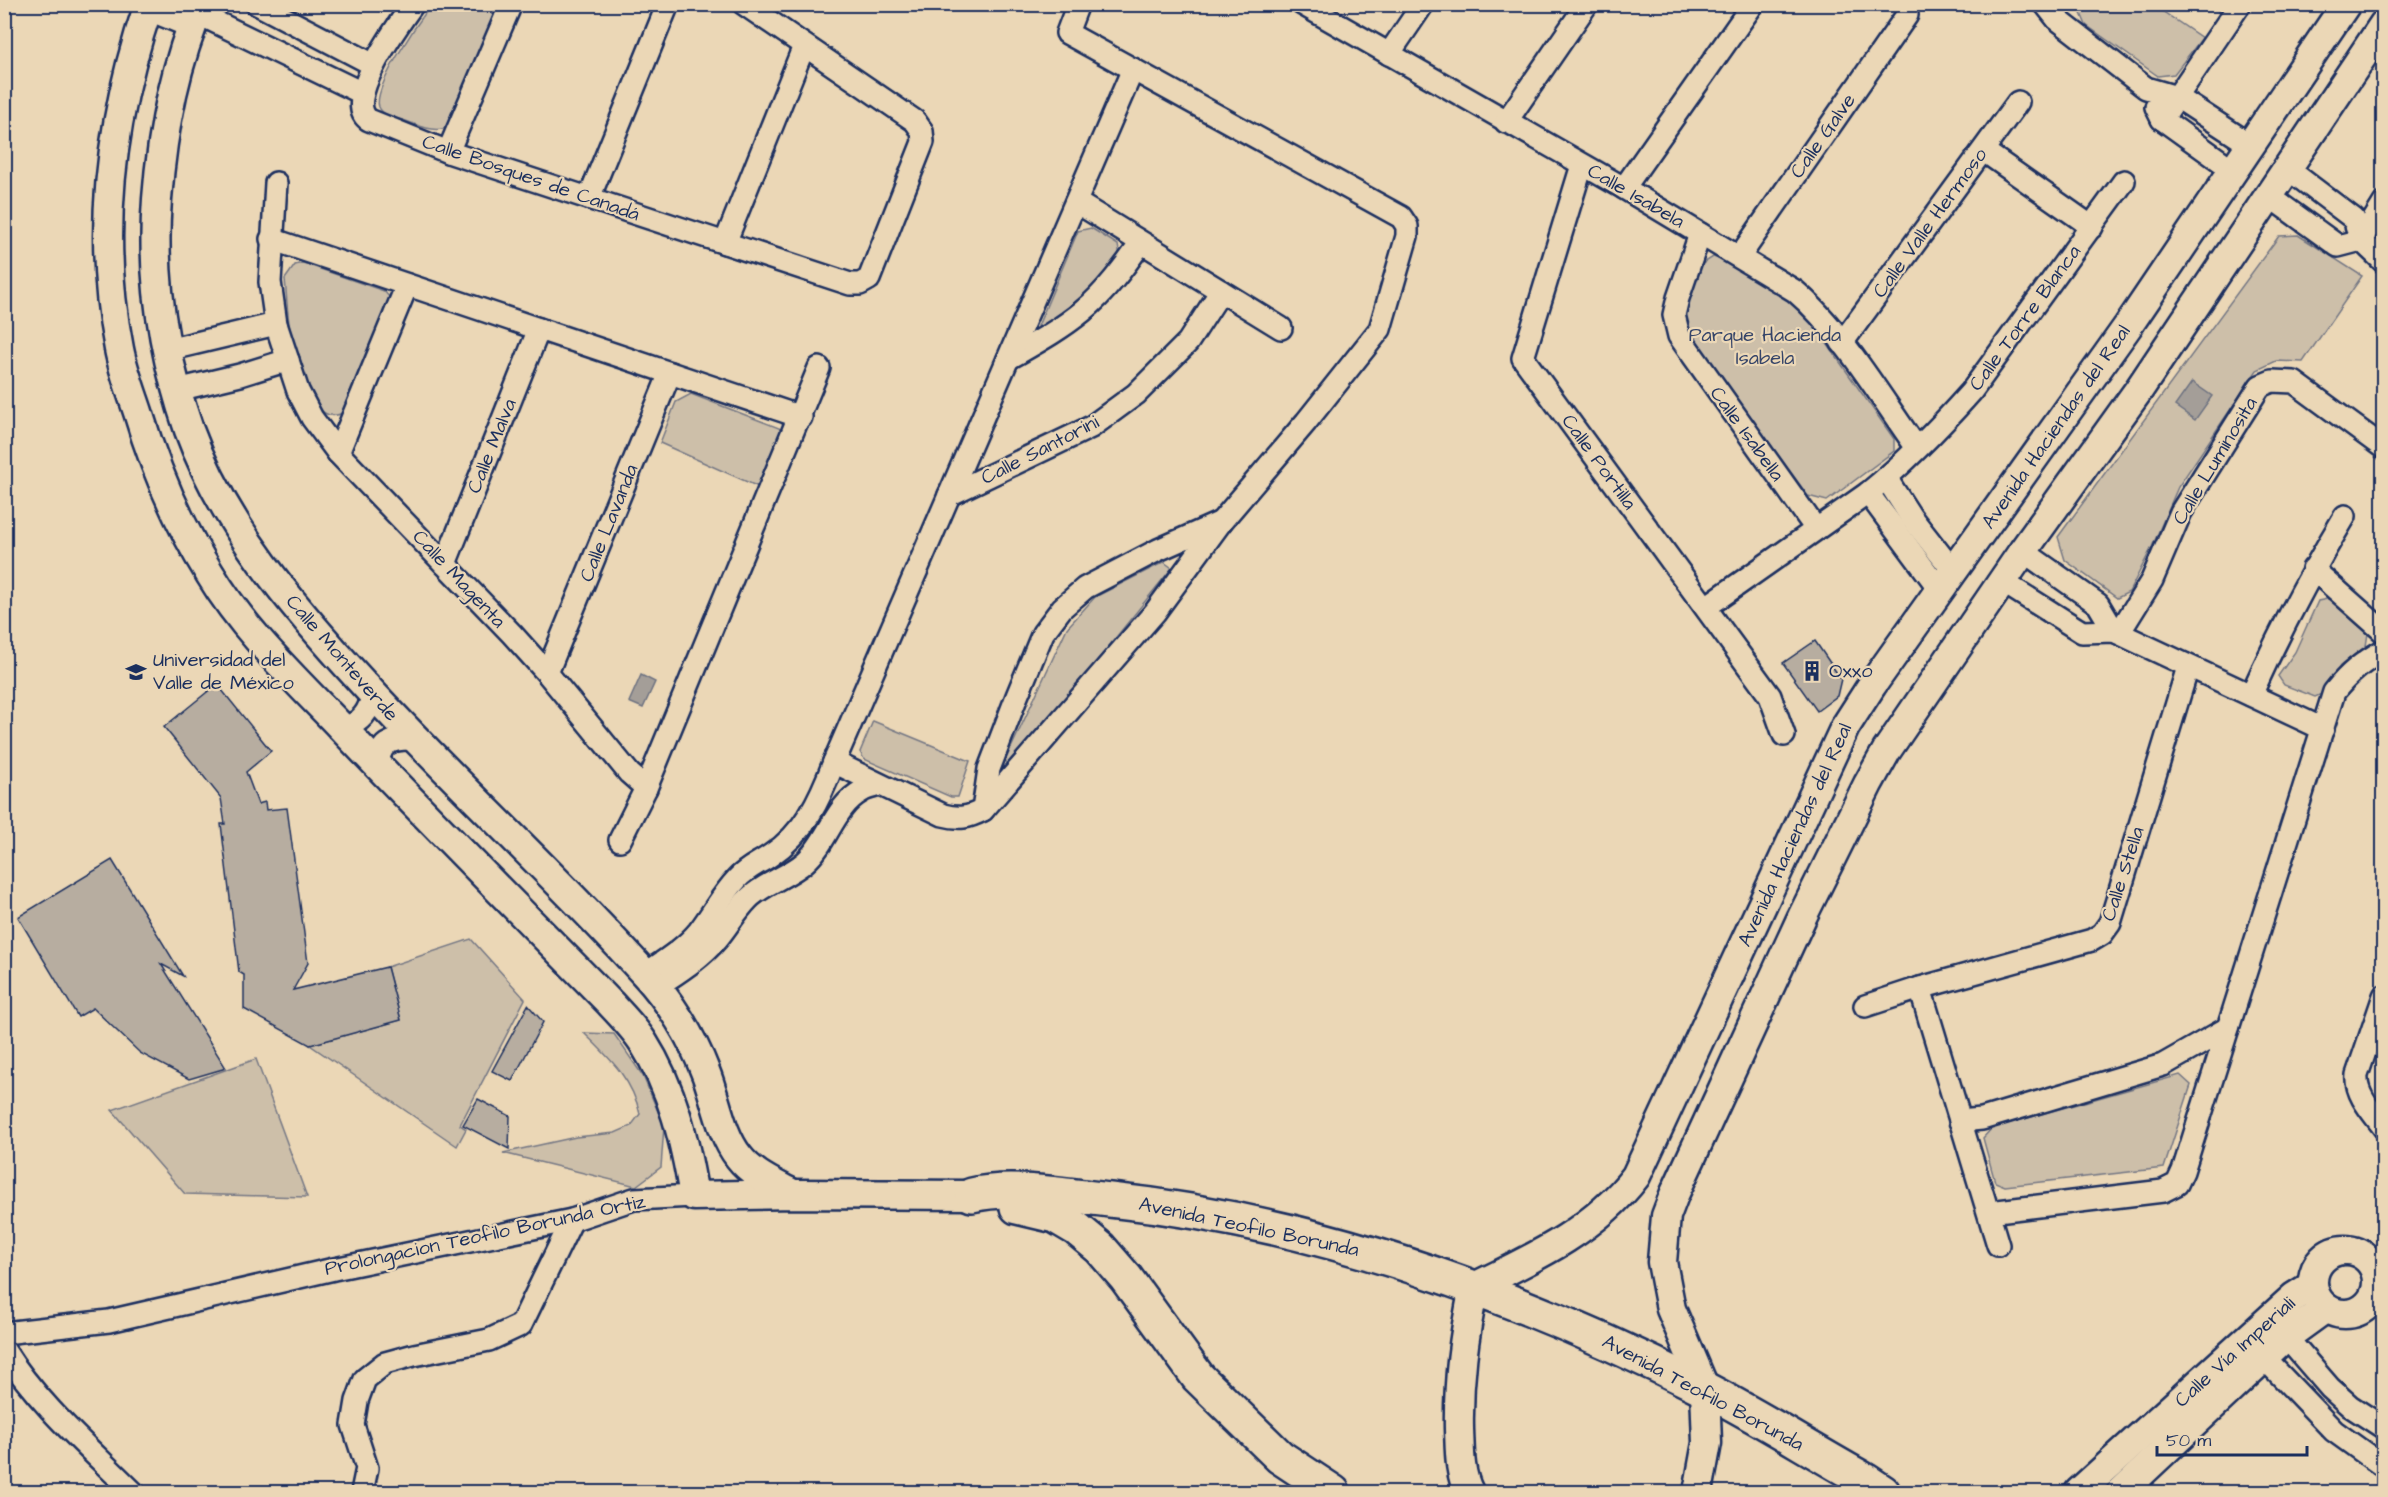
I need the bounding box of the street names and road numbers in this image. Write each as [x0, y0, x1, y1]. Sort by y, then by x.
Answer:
street label: Calle Galve [1783, 88, 1863, 184]
street label: Calle Bosques de Canadá [419, 128, 643, 228]
street label: Calle Valle Hermoso [1866, 142, 1994, 304]
street label: Calle Isabela [1582, 157, 1690, 235]
street label: Calle Torre Blanca [1962, 239, 2088, 397]
street label: Avenida Haciendas del Real [1975, 319, 2137, 535]
street label: Calle Isabella [1703, 381, 1791, 487]
street label: Calle Luminosita [2166, 392, 2264, 530]
street label: Calle Malva [460, 394, 524, 498]
street label: Calle Santorini [976, 408, 1104, 492]
street label: Calle Portilla [1555, 408, 1643, 516]
street label: Calle Lavanda [573, 460, 645, 586]
street label: Calle Magenta [405, 524, 512, 635]
street label: Calle Monteverde [279, 589, 405, 727]
street label: Avenida Haciendas del Real [1731, 719, 1859, 951]
street label: Calle Stella [2095, 823, 2151, 925]
street label: Prolongacion Teofilo Borunda Ortiz [322, 1187, 648, 1284]
street label: Avenida Teofilo Borunda [1136, 1190, 1362, 1264]
street label: Calle Vía Imperiali [2168, 1290, 2302, 1414]
street label: Avenida Teofilo Borunda [1597, 1328, 1809, 1458]

